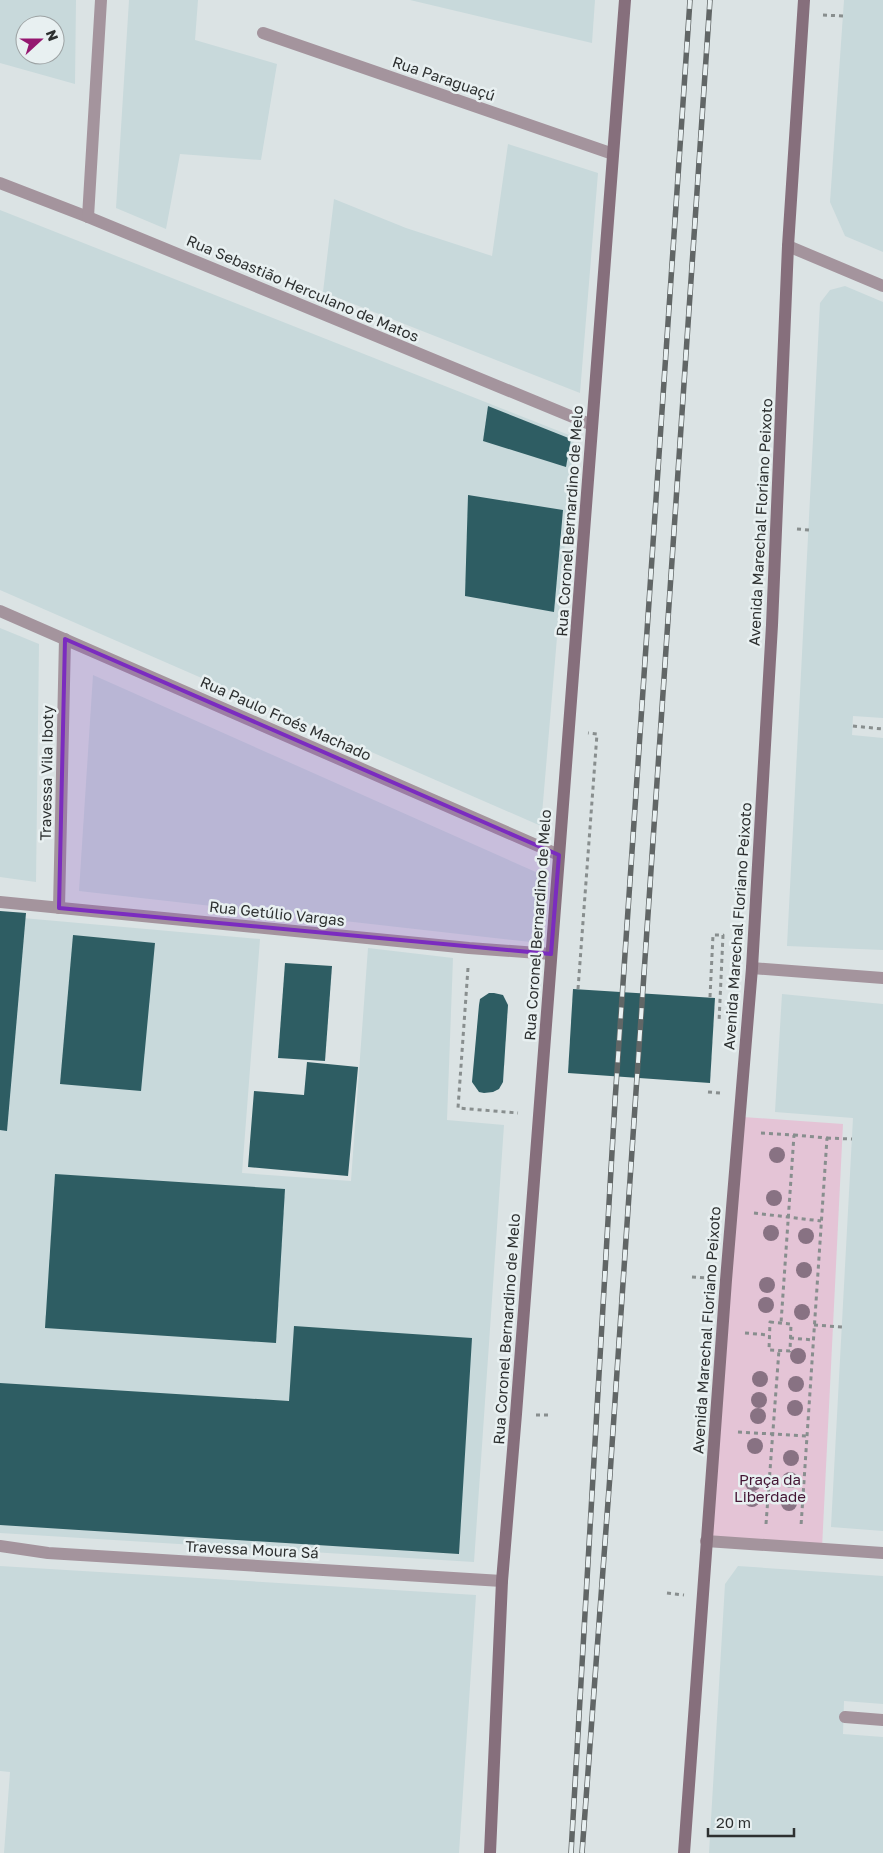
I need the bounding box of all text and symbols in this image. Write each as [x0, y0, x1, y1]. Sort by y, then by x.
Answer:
north arrow [15, 15, 65, 65]
text: N [43, 27, 62, 43]
street label: Rua Paraguaçú [390, 52, 498, 104]
street label: Rua Sebastião Herculano de Matos [184, 231, 422, 345]
street label: Avenida Marechal Floriano Peixoto [745, 398, 775, 646]
street label: Rua Coronel Bernardino de Melo [552, 405, 586, 637]
street label: Rua Paulo Froés Machado [198, 672, 374, 764]
street label: Travessa Vila Iboty [36, 705, 56, 841]
street label: Avenida Marechal Floriano Peixoto [719, 802, 755, 1050]
street label: Rua Coronel Bernardino de Melo [520, 809, 554, 1041]
street label: Rua Getúlio Vargas [208, 897, 346, 929]
street label: Avenida Marechal Floriano Peixoto [688, 1206, 724, 1454]
street label: Rua Coronel Bernardino de Melo [489, 1213, 523, 1445]
park label: Praça da Liberdade [734, 1470, 806, 1505]
street label: Travessa Moura Sá [185, 1537, 319, 1561]
scale bar [708, 1806, 794, 1838]
text: 20 m [716, 1813, 751, 1831]

